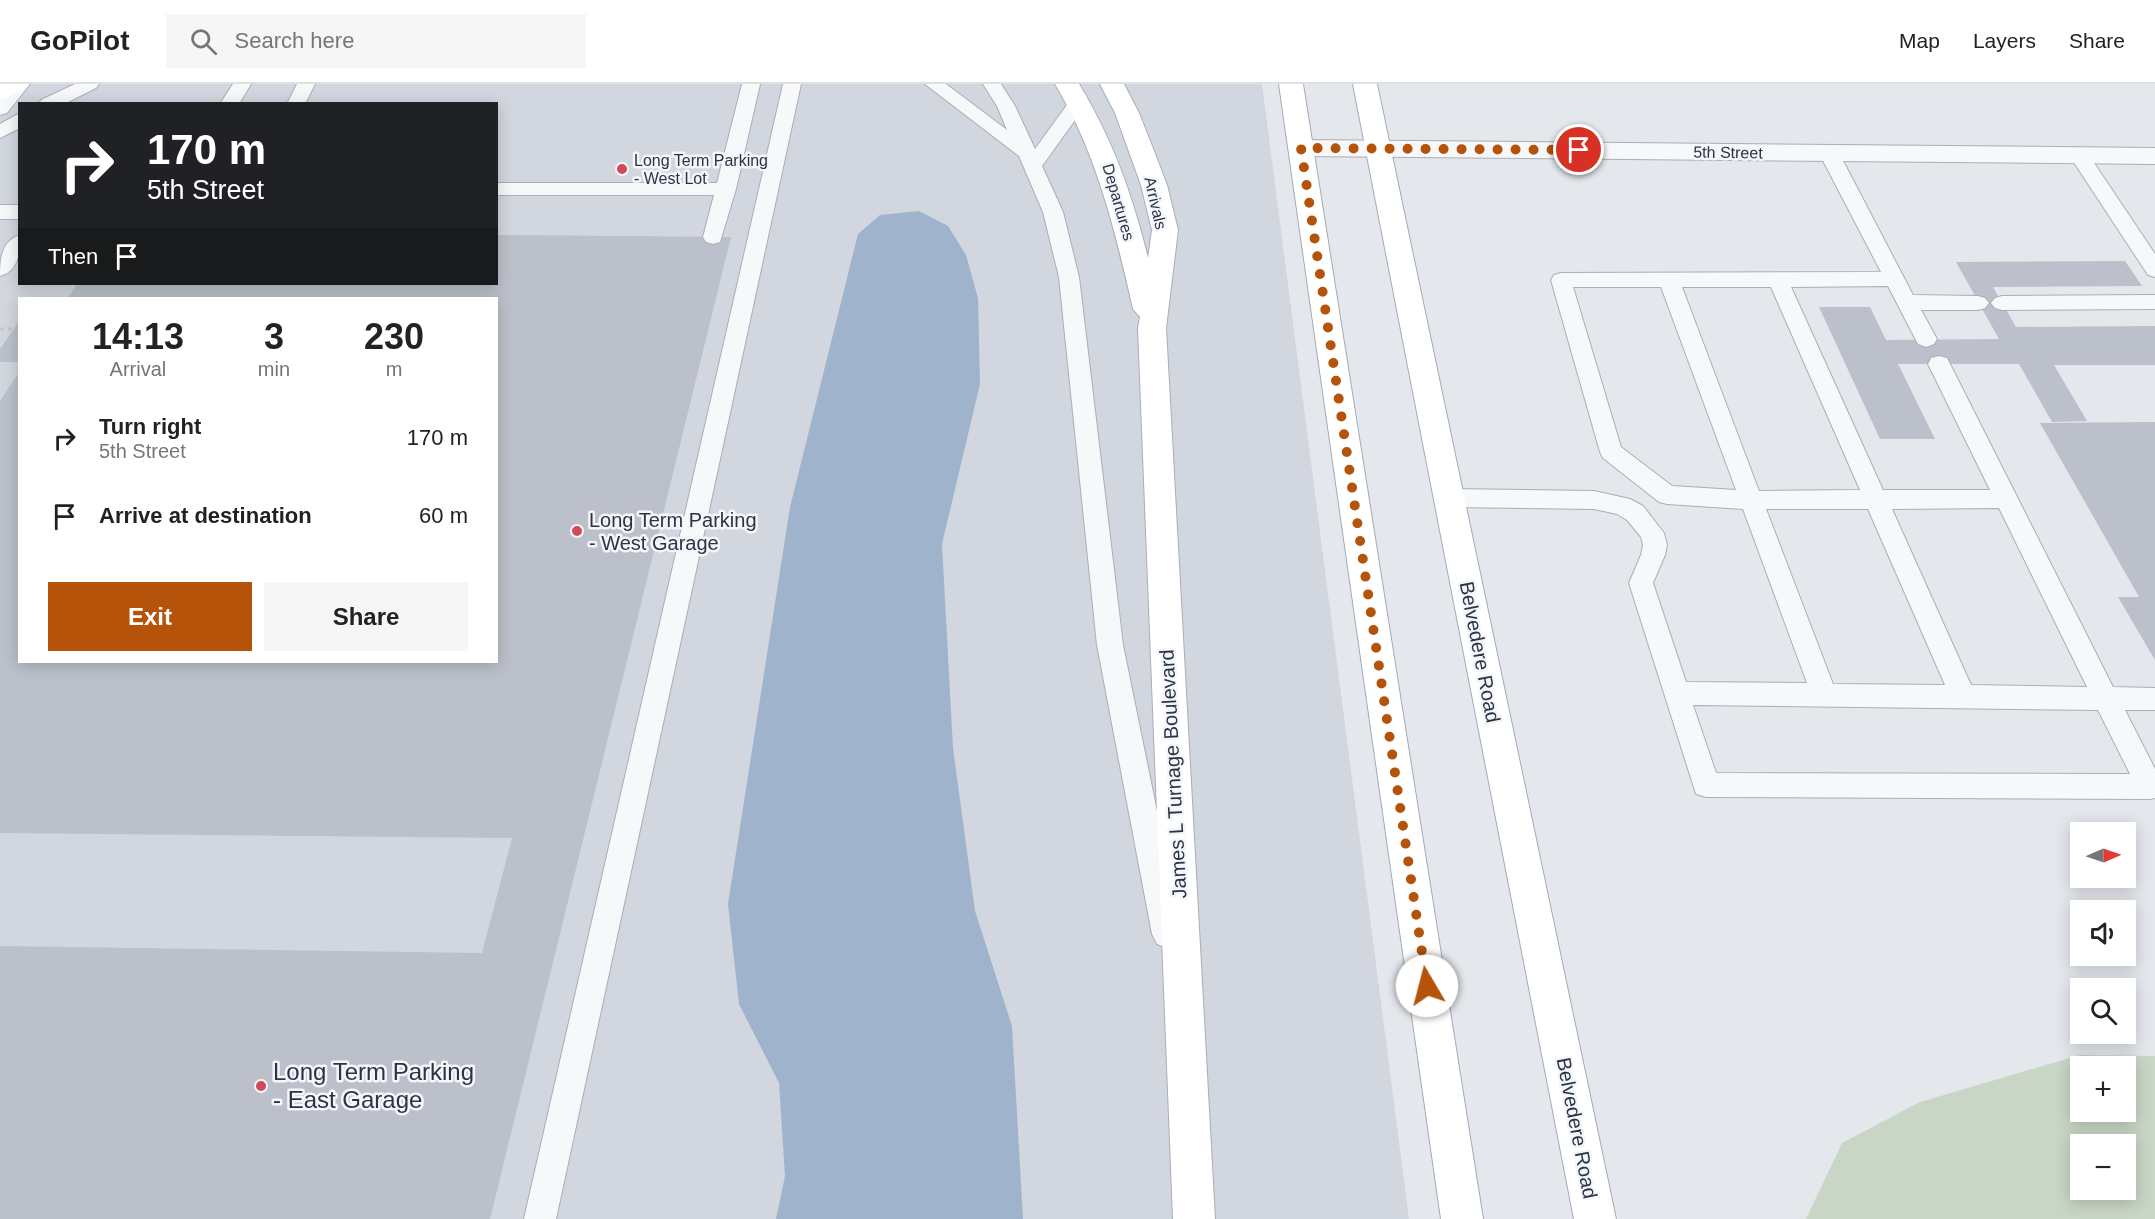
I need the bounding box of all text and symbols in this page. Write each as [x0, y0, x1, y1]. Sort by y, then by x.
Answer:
search box [166, 14, 586, 68]
text: GoPilot [30, 25, 130, 56]
icon: search [187, 25, 220, 58]
text: Search here [235, 28, 354, 53]
text: Map [1899, 29, 1940, 52]
text: Layers [1973, 29, 2036, 52]
text: Share [2069, 29, 2125, 52]
pin [1553, 124, 1604, 175]
icon: right [48, 126, 126, 204]
text: 170 m [147, 126, 266, 173]
icon: arrive [1562, 133, 1595, 166]
street label: 5th Street [1693, 143, 1763, 162]
place label: Long Term Parking - West Lot [634, 152, 768, 187]
marker: Long Term Parking - West Lot [615, 162, 629, 176]
street label: Departures [1099, 162, 1138, 243]
text: 5th Street [147, 175, 264, 205]
street label: Arrivals [1141, 175, 1170, 231]
icon: arrive [110, 240, 143, 273]
text: Then [48, 244, 98, 269]
text: 14:13 [92, 316, 184, 357]
text: 3 [264, 316, 284, 357]
text: 230 [364, 316, 424, 357]
text: Arrival [110, 358, 166, 380]
text: min [258, 358, 290, 380]
text: m [386, 358, 402, 380]
text: Turn right [99, 414, 201, 439]
icon: right [48, 422, 81, 455]
text: 170 m [407, 425, 468, 450]
text: 5th Street [99, 440, 186, 462]
icon: arrive [48, 500, 81, 533]
text: Arrive at destination [99, 503, 312, 528]
text: 60 m [419, 503, 468, 528]
place label: Long Term Parking - West Garage [589, 509, 757, 554]
marker: Long Term Parking - West Garage [570, 524, 584, 538]
street label: Belvedere Road [1456, 580, 1504, 724]
button: Exit [48, 582, 252, 651]
button: Share [264, 582, 468, 651]
street label: James L Turnage Boulevard [1155, 649, 1191, 899]
north arrow [2070, 822, 2136, 888]
map controls [2070, 822, 2136, 1200]
button: sound [2070, 900, 2136, 966]
position arrow [1395, 954, 1459, 1018]
button: search [2070, 978, 2136, 1044]
street label: Belvedere Road [1553, 1056, 1601, 1200]
button: + [2070, 1056, 2136, 1122]
place label: Long Term Parking - East Garage [273, 1058, 474, 1113]
marker: Long Term Parking - East Garage [254, 1079, 268, 1093]
button: − [2070, 1134, 2136, 1200]

